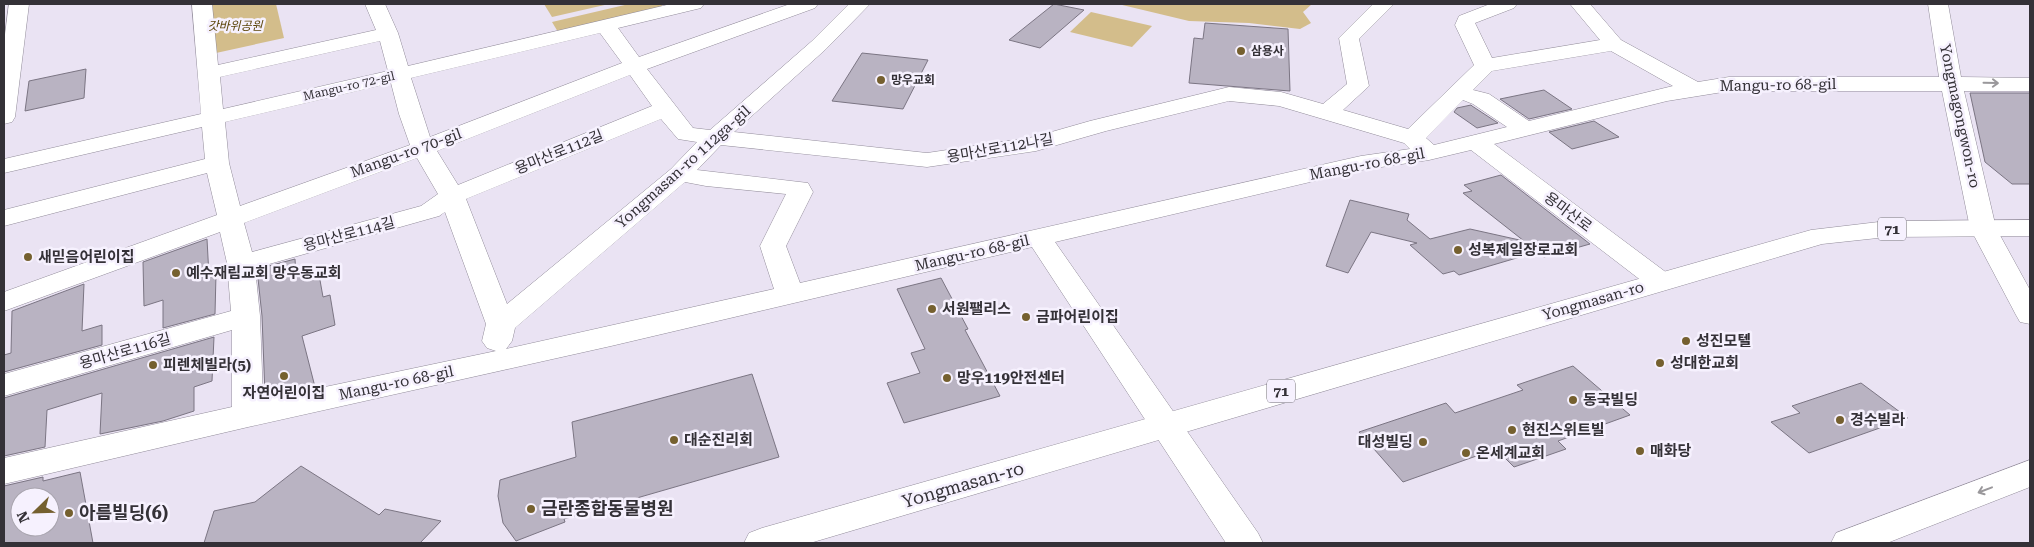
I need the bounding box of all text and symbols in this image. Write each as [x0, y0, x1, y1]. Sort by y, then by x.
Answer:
park label: 갓바위공원 [207, 19, 264, 33]
street label: Yongmagongwon-ro [1936, 42, 1984, 190]
place label: 삼용사 [1251, 44, 1284, 58]
marker: 삼용사 [1235, 45, 1247, 57]
street label: Mangu-ro 72-gil [302, 69, 396, 103]
place label: 망우교회 [891, 73, 935, 87]
marker: 망우교회 [875, 74, 887, 86]
street label: Mangu-ro 68-gil [1719, 75, 1837, 95]
one-way arrow [1982, 78, 1999, 88]
street label: Yongmasan-ro 112ga-gil [612, 102, 754, 232]
street label: Mangu-ro 70-gil [348, 124, 464, 181]
street label: 용마산로112길 [512, 126, 606, 178]
street label: 용마산로112나길 [945, 130, 1055, 166]
street label: Mangu-ro 68-gil [1308, 144, 1426, 184]
street label: 용마산로 [1541, 188, 1595, 236]
street label: 용마산로114길 [301, 213, 397, 255]
road number: 71 [1878, 218, 1906, 240]
street label: Mangu-ro 68-gil [913, 231, 1031, 275]
place label: 성복제일장로교회 [1468, 241, 1578, 259]
marker: 성복제일장로교회 [1452, 244, 1464, 256]
place label: 새믿음어린이집 [38, 248, 135, 266]
marker: 새믿음어린이집 [22, 251, 34, 263]
place label: 예수재림교회 망우동교회 [186, 264, 342, 282]
marker: 예수재림교회 망우동교회 [170, 267, 182, 279]
street label: Yongmasan-ro [1540, 278, 1646, 324]
place label: 서원팰리스 [942, 300, 1011, 318]
marker: 서원팰리스 [926, 303, 938, 315]
place label: 금파어린이집 [1036, 308, 1119, 326]
marker: 금파어린이집 [1020, 311, 1032, 323]
street label: 용마산로116길 [77, 329, 173, 373]
place label: 성진모텔 [1696, 332, 1751, 350]
marker: 성진모텔 [1680, 335, 1692, 347]
place label: 성대한교회 [1670, 354, 1739, 372]
place label: 피렌체빌라(5) [163, 356, 251, 374]
marker: 성대한교회 [1654, 357, 1666, 369]
marker: 피렌체빌라(5) [147, 359, 159, 371]
street label: Mangu-ro 68-gil [337, 362, 455, 404]
place label: 망우119안전센터 [957, 369, 1065, 387]
marker: 자연어린이집 [278, 370, 290, 382]
marker: 망우119안전센터 [941, 372, 953, 384]
road number: 71 [1267, 380, 1295, 402]
place label: 자연어린이집 [243, 384, 325, 402]
place label: 동국빌딩 [1583, 391, 1638, 409]
marker: 동국빌딩 [1567, 394, 1579, 406]
place label: 경수빌라 [1850, 411, 1905, 429]
marker: 경수빌라 [1834, 414, 1846, 426]
place label: 현진스위트빌 [1522, 421, 1605, 439]
marker: 현진스위트빌 [1506, 424, 1518, 436]
place label: 대순진리회 [684, 431, 753, 449]
place label: 대성빌딩 [1358, 433, 1413, 451]
marker: 대순진리회 [668, 434, 680, 446]
marker: 대성빌딩 [1417, 436, 1429, 448]
place label: 매화당 [1650, 442, 1692, 460]
place label: 온세계교회 [1476, 444, 1545, 462]
marker: 매화당 [1634, 445, 1646, 457]
marker: 온세계교회 [1460, 447, 1472, 459]
street label: Yongmasan-ro [899, 457, 1026, 512]
one-way arrow [1978, 486, 1993, 496]
north arrow [10, 487, 60, 537]
place label: 금란종합동물병원 [541, 498, 673, 519]
place label: 아름빌딩(6) [79, 502, 168, 523]
marker: 금란종합동물병원 [525, 503, 537, 515]
marker: 아름빌딩(6) [63, 507, 75, 519]
text: N [13, 509, 33, 525]

